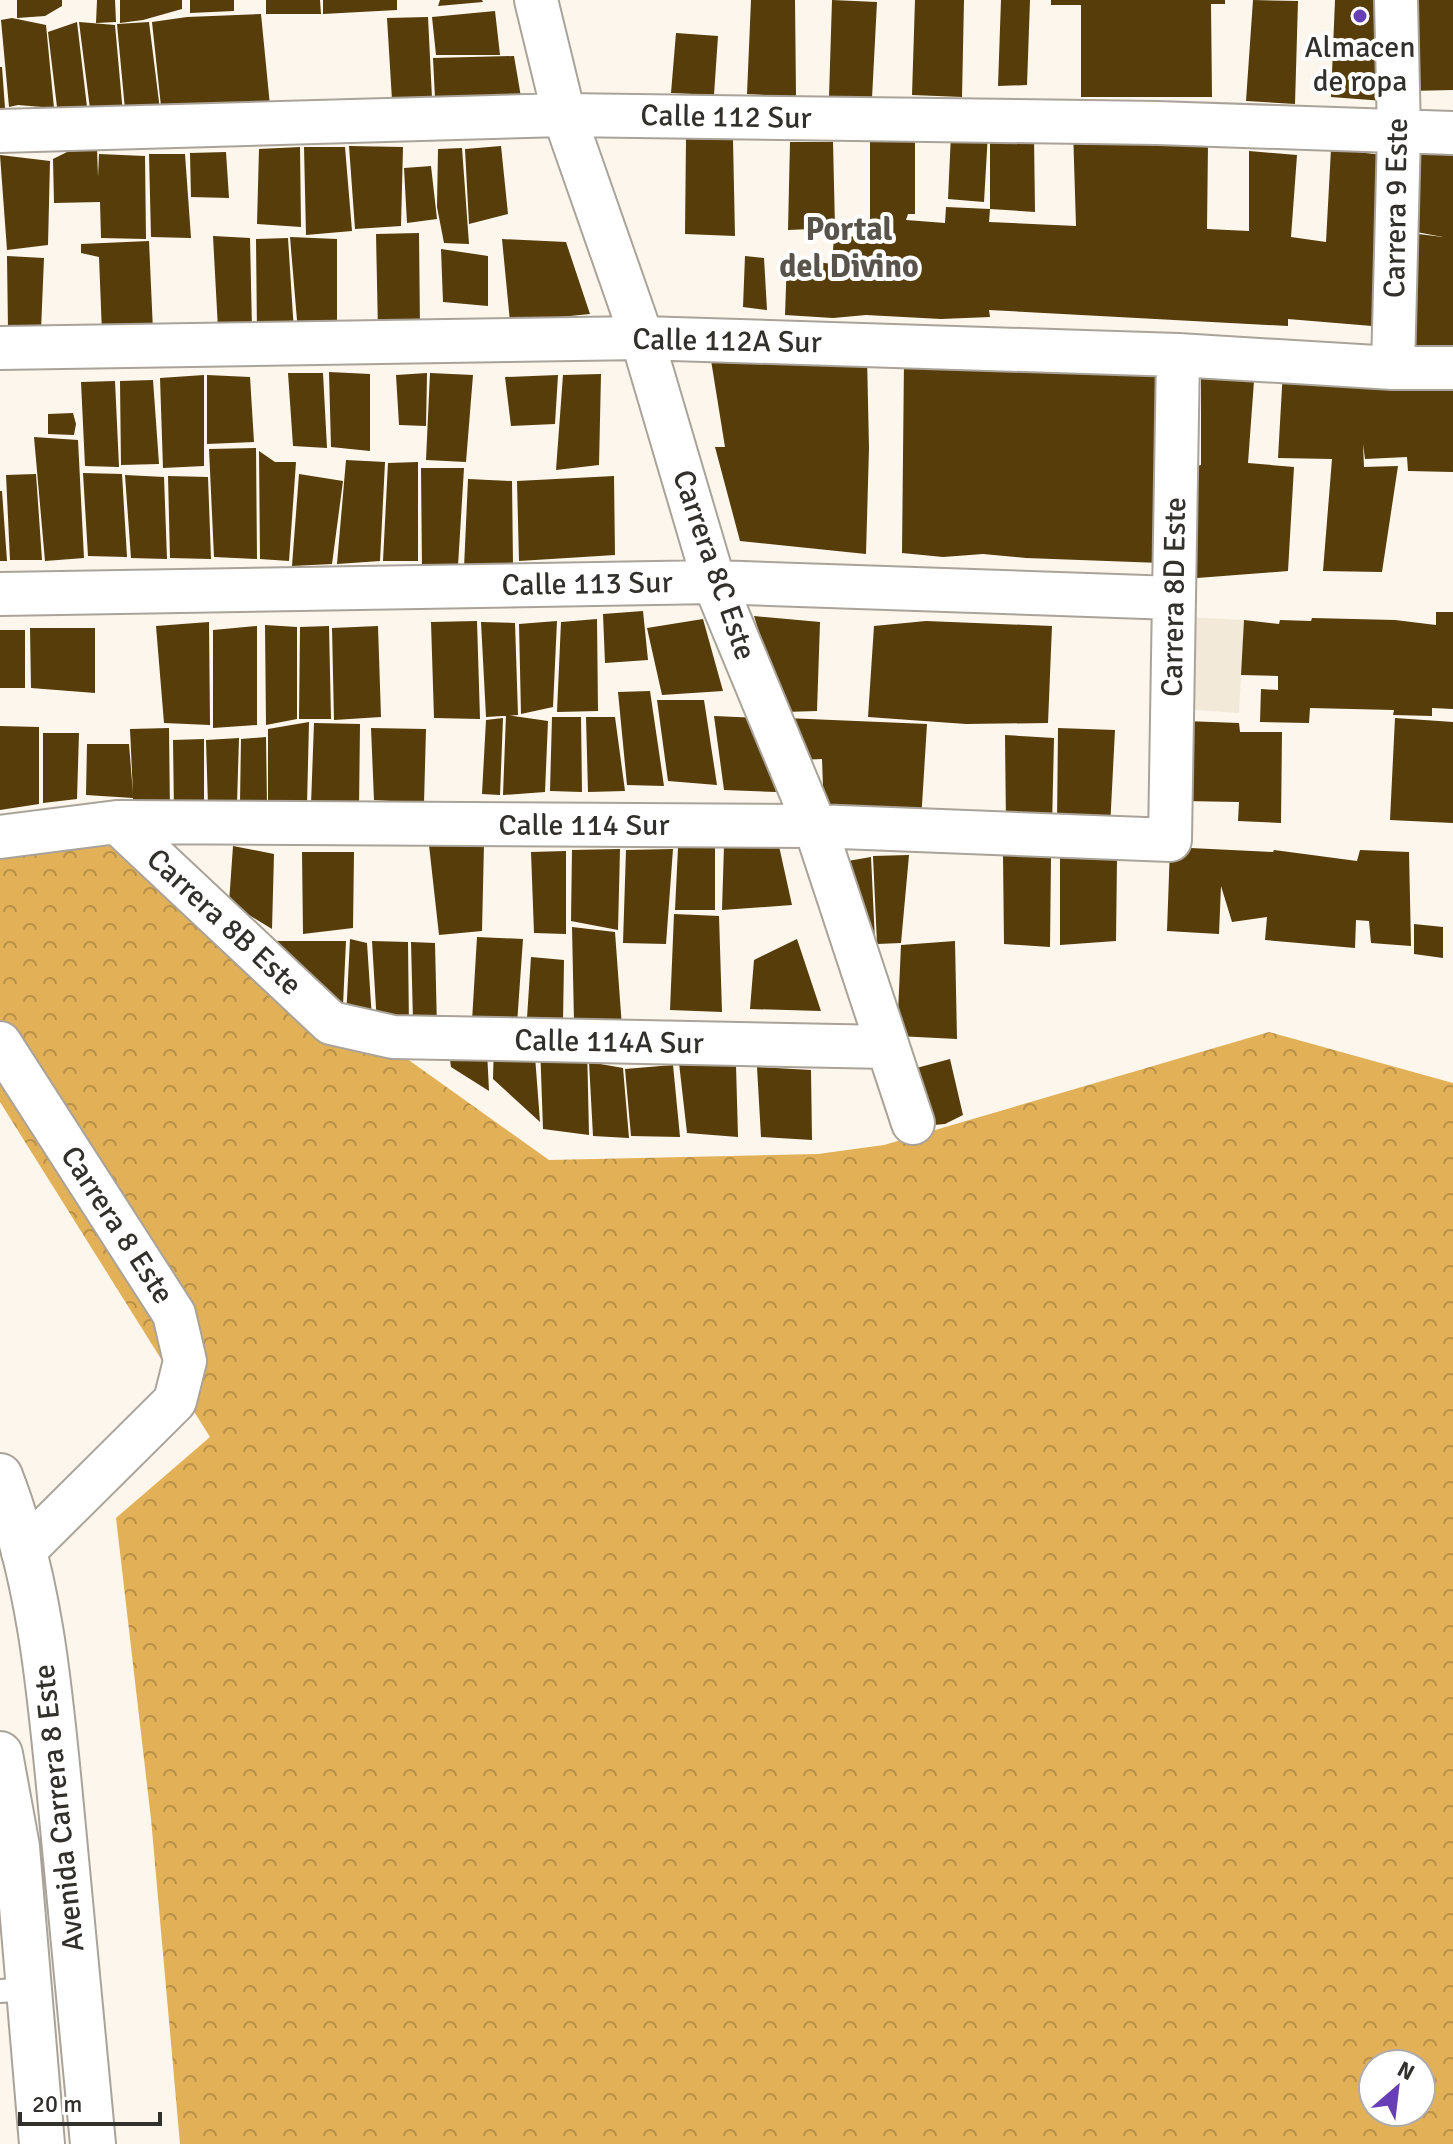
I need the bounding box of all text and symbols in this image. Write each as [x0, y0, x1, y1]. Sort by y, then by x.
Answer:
marker: Almacen de ropa [1351, 7, 1369, 25]
place label: Almacen de ropa [1304, 29, 1416, 100]
street label: Calle 112 Sur [640, 97, 812, 137]
street label: Carrera 9 Este [1376, 117, 1416, 299]
district label: Portal del Divino [779, 210, 919, 286]
street label: Calle 112A Sur [632, 321, 822, 361]
street label: Carrera 8C Este [664, 465, 764, 665]
street label: Carrera 8D Este [1154, 497, 1194, 697]
street label: Calle 113 Sur [501, 564, 673, 604]
street label: Calle 114 Sur [498, 807, 670, 844]
street label: Carrera 8B Este [139, 841, 309, 1003]
street label: Calle 114A Sur [514, 1022, 704, 1062]
street label: Carrera 8 Este [52, 1139, 182, 1311]
street label: Avenida Carrera 8 Este [26, 1662, 92, 1954]
north arrow [1357, 2048, 1437, 2128]
text: N [1393, 2055, 1419, 2086]
scale bar [20, 2076, 160, 2126]
text: 20 m [32, 2089, 82, 2119]

